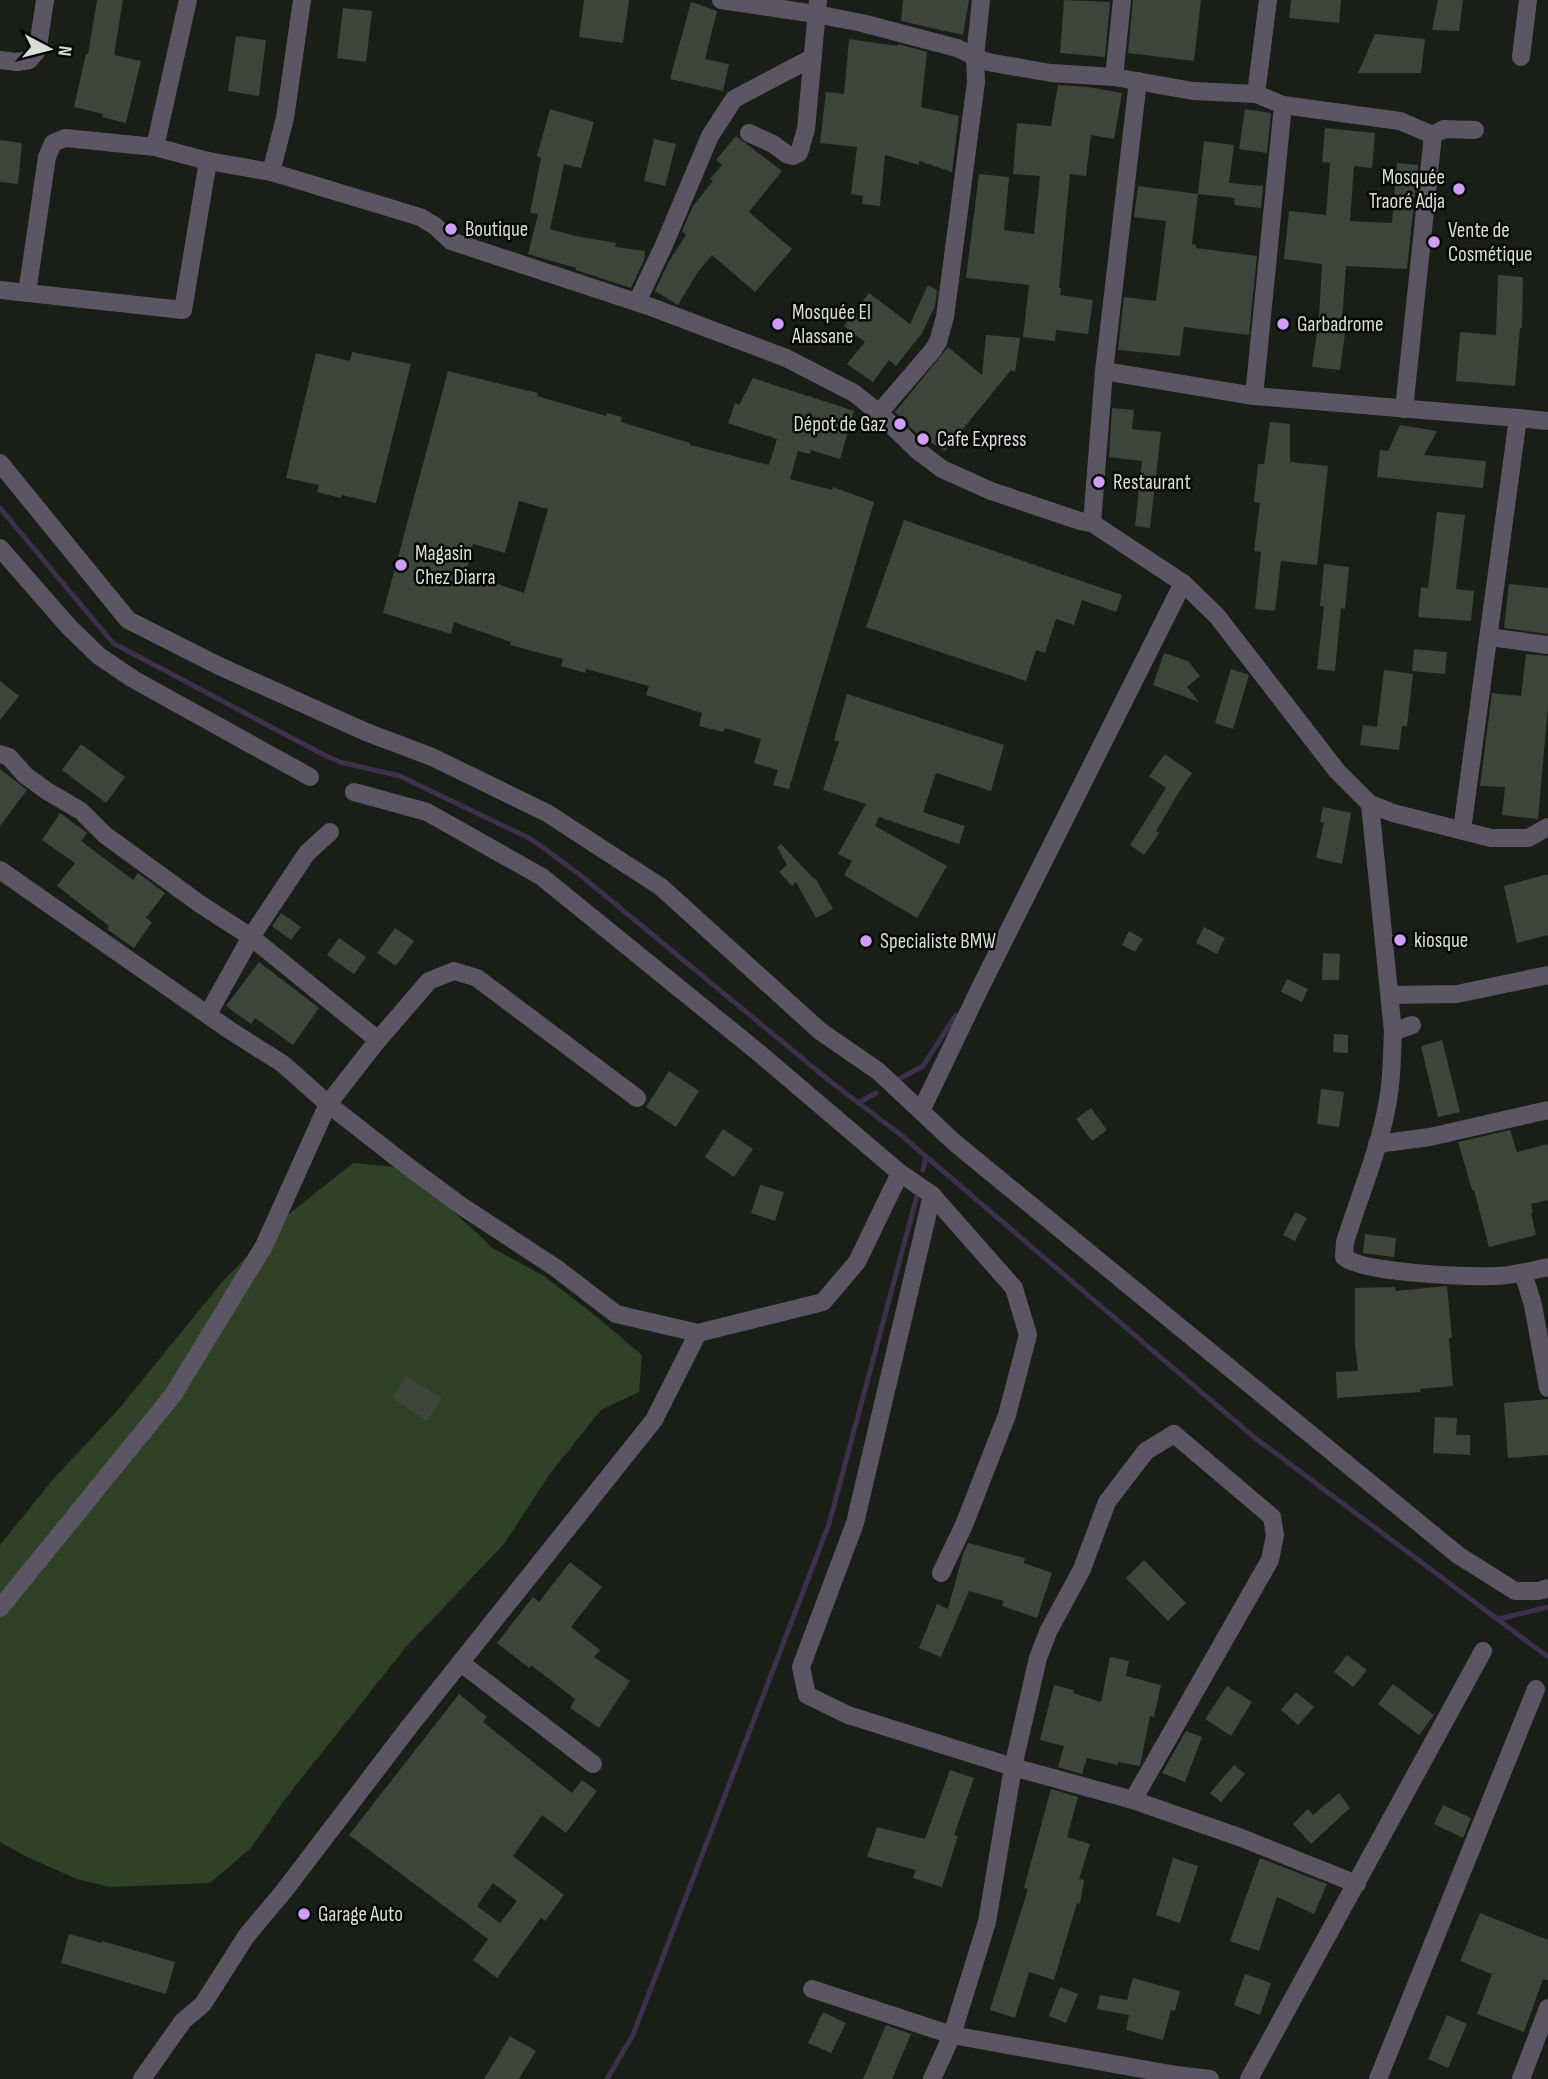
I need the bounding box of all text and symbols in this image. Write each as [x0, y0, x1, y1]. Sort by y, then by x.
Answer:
north arrow [14, 14, 84, 84]
text: N [52, 44, 76, 57]
place label: Mosquée Traoré Adja [1369, 165, 1445, 214]
marker: Mosquée Traoré Adja [1451, 181, 1467, 197]
place label: Boutique [465, 217, 528, 242]
place label: Vente de Cosmétique [1448, 218, 1532, 267]
marker: Boutique [443, 221, 459, 237]
marker: Vente de Cosmétique [1426, 234, 1442, 250]
place label: Mosquée El Alassane [791, 300, 871, 349]
place label: Garbadrome [1297, 312, 1383, 337]
marker: Mosquée El Alassane [770, 316, 786, 332]
marker: Garbadrome [1275, 316, 1291, 332]
place label: Dépot de Gaz [794, 412, 886, 437]
marker: Dépot de Gaz [892, 416, 908, 432]
place label: Cafe Express [937, 427, 1027, 452]
marker: Cafe Express [915, 431, 931, 447]
place label: Restaurant [1113, 470, 1191, 495]
marker: Restaurant [1091, 474, 1107, 490]
place label: Magasin Chez Diarra [415, 541, 496, 590]
marker: Magasin Chez Diarra [393, 557, 409, 573]
place label: kiosque [1414, 928, 1468, 953]
place label: Specialiste BMW [880, 929, 996, 954]
marker: kiosque [1392, 932, 1408, 948]
marker: Specialiste BMW [858, 933, 874, 949]
place label: Garage Auto [318, 1902, 403, 1927]
marker: Garage Auto [296, 1906, 312, 1922]

